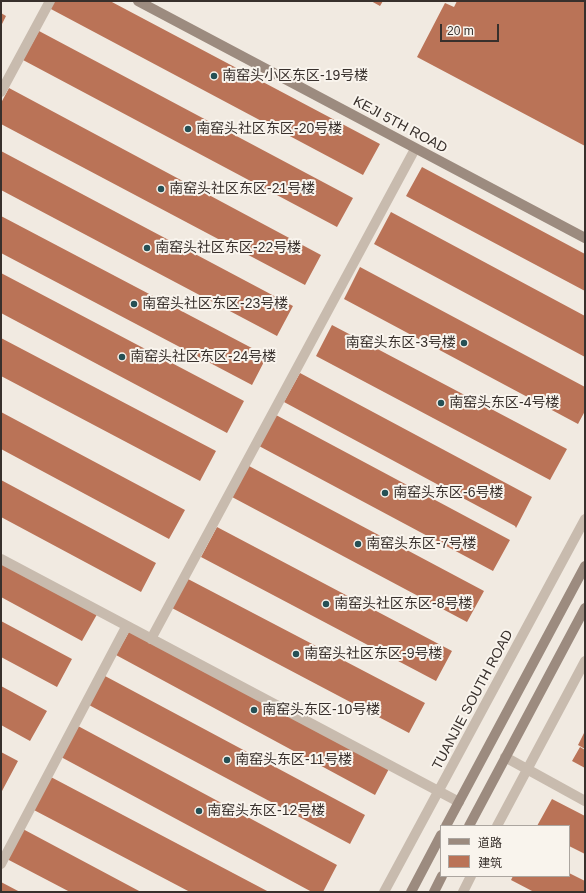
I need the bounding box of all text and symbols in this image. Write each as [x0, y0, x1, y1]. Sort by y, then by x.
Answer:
scale bar [442, 16, 501, 42]
text: 20 m [447, 24, 474, 38]
place label: 南窑头小区东区-19号楼 [222, 68, 368, 84]
marker: 南窑头小区东区-19号楼 [209, 71, 219, 81]
street label: KEJI 5TH ROAD [350, 93, 450, 157]
place label: 南窑头社区东区-20号楼 [196, 121, 342, 137]
marker: 南窑头社区东区-20号楼 [183, 124, 193, 134]
place label: 南窑头社区东区-21号楼 [169, 181, 315, 197]
marker: 南窑头社区东区-21号楼 [156, 184, 166, 194]
place label: 南窑头社区东区-22号楼 [155, 240, 301, 256]
marker: 南窑头社区东区-22号楼 [142, 243, 152, 253]
place label: 南窑头社区东区-23号楼 [142, 296, 288, 312]
marker: 南窑头社区东区-23号楼 [129, 299, 139, 309]
place label: 南窑头东区-3号楼 [346, 335, 456, 351]
marker: 南窑头东区-3号楼 [459, 338, 469, 348]
place label: 南窑头社区东区-24号楼 [130, 349, 276, 365]
marker: 南窑头社区东区-24号楼 [117, 352, 127, 362]
place label: 南窑头东区-4号楼 [449, 395, 559, 411]
marker: 南窑头东区-4号楼 [436, 398, 446, 408]
place label: 南窑头东区-6号楼 [393, 485, 503, 501]
marker: 南窑头东区-6号楼 [380, 488, 390, 498]
place label: 南窑头东区-7号楼 [366, 536, 476, 552]
marker: 南窑头东区-7号楼 [353, 539, 363, 549]
place label: 南窑头社区东区-8号楼 [334, 596, 472, 612]
marker: 南窑头社区东区-8号楼 [321, 599, 331, 609]
street label: TUANJIE SOUTH ROAD [429, 627, 517, 773]
place label: 南窑头社区东区-9号楼 [304, 646, 442, 662]
marker: 南窑头社区东区-9号楼 [291, 649, 301, 659]
place label: 南窑头东区-10号楼 [262, 702, 380, 718]
marker: 南窑头东区-10号楼 [249, 705, 259, 715]
place label: 南窑头东区-11号楼 [235, 752, 352, 768]
marker: 南窑头东区-11号楼 [222, 755, 232, 765]
place label: 南窑头东区-12号楼 [207, 803, 325, 819]
marker: 南窑头东区-12号楼 [194, 806, 204, 816]
legend [440, 825, 570, 877]
text: 道路 [478, 836, 502, 850]
text: 建筑 [478, 856, 502, 870]

